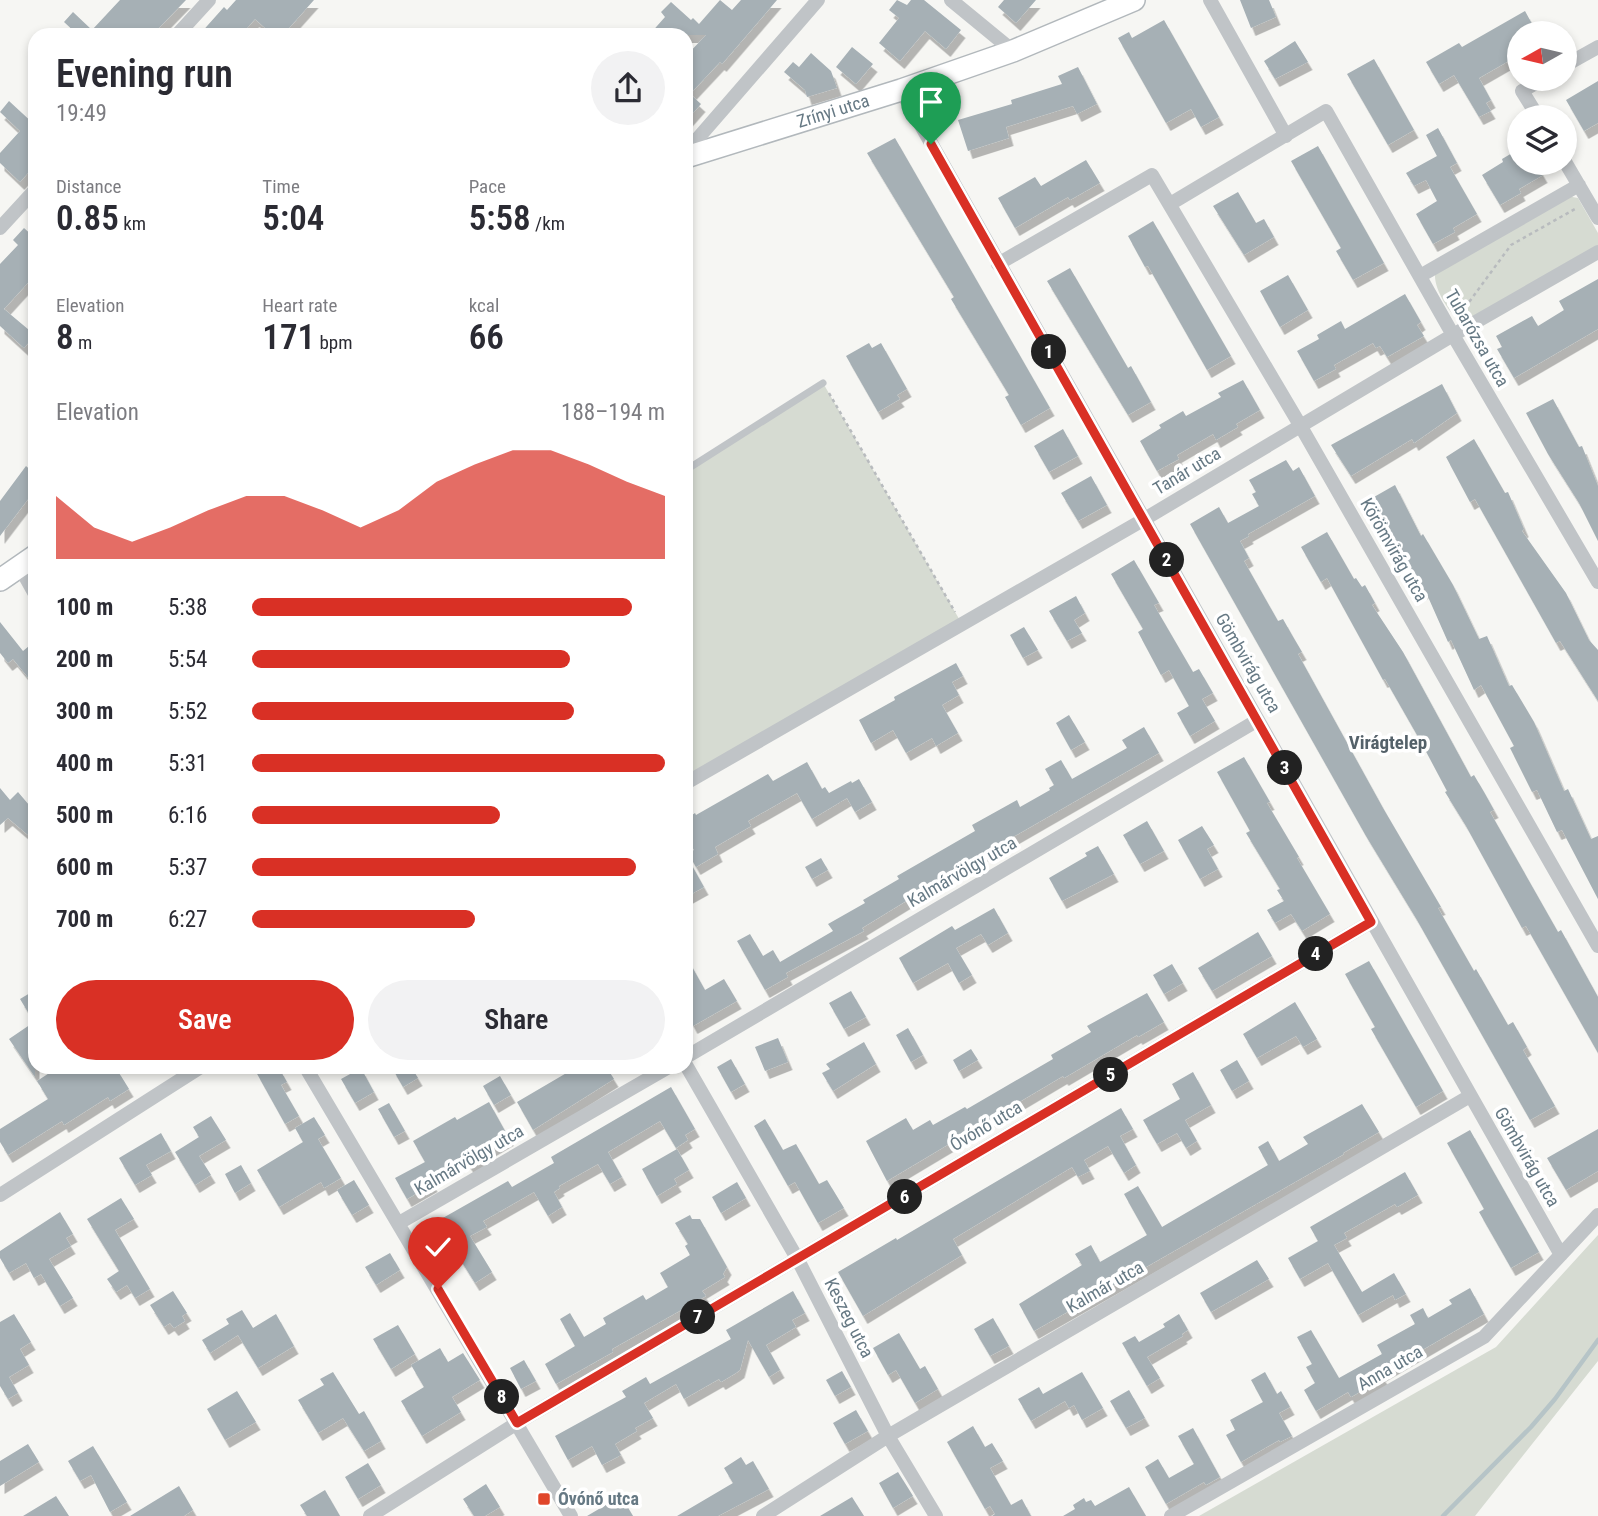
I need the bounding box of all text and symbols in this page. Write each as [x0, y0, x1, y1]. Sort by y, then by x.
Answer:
north arrow [1507, 21, 1577, 91]
map controls [1507, 21, 1577, 175]
button: share [591, 51, 665, 125]
text: Evening run [56, 52, 233, 96]
pin [901, 72, 961, 144]
icon: arrive [912, 83, 950, 121]
street label: Zrínyi utca [794, 90, 872, 132]
text: 19:49 [56, 100, 107, 127]
button: layers [1507, 105, 1577, 175]
text: Distance [56, 175, 121, 198]
text: Time [262, 175, 300, 198]
text: Pace [469, 175, 506, 198]
text: 0.85 [56, 198, 119, 239]
text: 5:04 [262, 198, 324, 239]
text: 5:58 [469, 198, 531, 239]
text: km [119, 212, 146, 235]
text: /km [531, 212, 565, 235]
street label: Tubarózsa utca [1441, 285, 1514, 390]
text: Elevation [56, 294, 124, 317]
text: Heart rate [262, 294, 337, 317]
text: kcal [469, 294, 499, 317]
text: 8 [56, 317, 74, 358]
text: 171 [262, 317, 315, 358]
text: 66 [469, 317, 504, 358]
text: m [74, 331, 92, 354]
text: bpm [315, 331, 353, 354]
pin: 1 [1032, 334, 1066, 370]
text: 1 [1044, 340, 1053, 363]
text: Elevation [56, 399, 139, 426]
text: 188–194 m [561, 399, 665, 426]
street label: Tanár utca [1149, 442, 1224, 499]
street label: Körömvirág utca [1356, 494, 1433, 605]
pin: 2 [1150, 542, 1184, 578]
text: 2 [1162, 548, 1171, 571]
text: 100 m [56, 594, 113, 621]
text: 5:38 [168, 594, 207, 621]
street label: Gömbvirág utca [1211, 609, 1285, 716]
text: 200 m [56, 646, 113, 673]
text: 5:54 [168, 646, 207, 673]
text: 300 m [56, 698, 113, 725]
text: 5:52 [168, 698, 207, 725]
district label: Virágtelep [1349, 731, 1427, 754]
text: 400 m [56, 750, 113, 777]
text: 5:31 [168, 750, 207, 777]
pin: 3 [1268, 750, 1302, 786]
text: 3 [1280, 756, 1289, 779]
text: 500 m [56, 802, 113, 829]
text: 6:16 [168, 802, 207, 829]
street label: Kalmárvölgy utca [903, 832, 1020, 911]
text: 600 m [56, 854, 113, 881]
text: 5:37 [168, 854, 207, 881]
text: 700 m [56, 906, 113, 933]
text: 6:27 [168, 906, 207, 933]
pin: 4 [1298, 936, 1334, 972]
text: 4 [1311, 942, 1320, 965]
button: Save [56, 980, 354, 1060]
button: Share [368, 980, 665, 1060]
pin: 5 [1094, 1058, 1128, 1092]
text: 5 [1106, 1063, 1115, 1086]
street label: Óvónő utca [946, 1096, 1026, 1155]
street label: Gömbvirág utca [1490, 1103, 1564, 1210]
street label: Kalmárvölgy utca [410, 1120, 527, 1199]
pin: 6 [888, 1180, 922, 1214]
text: 6 [900, 1185, 909, 1208]
pin [408, 1217, 468, 1289]
icon: check [419, 1228, 457, 1266]
street label: Kalmár utca [1063, 1256, 1147, 1317]
street label: Keszeg utca [820, 1275, 878, 1361]
pin: 7 [680, 1300, 716, 1334]
text: 7 [693, 1305, 702, 1328]
street label: Anna utca [1354, 1341, 1426, 1395]
pin: 8 [484, 1380, 520, 1414]
text: 8 [497, 1385, 506, 1408]
place label: Óvónő utca [558, 1488, 639, 1509]
marker: Óvónő utca [536, 1491, 552, 1507]

